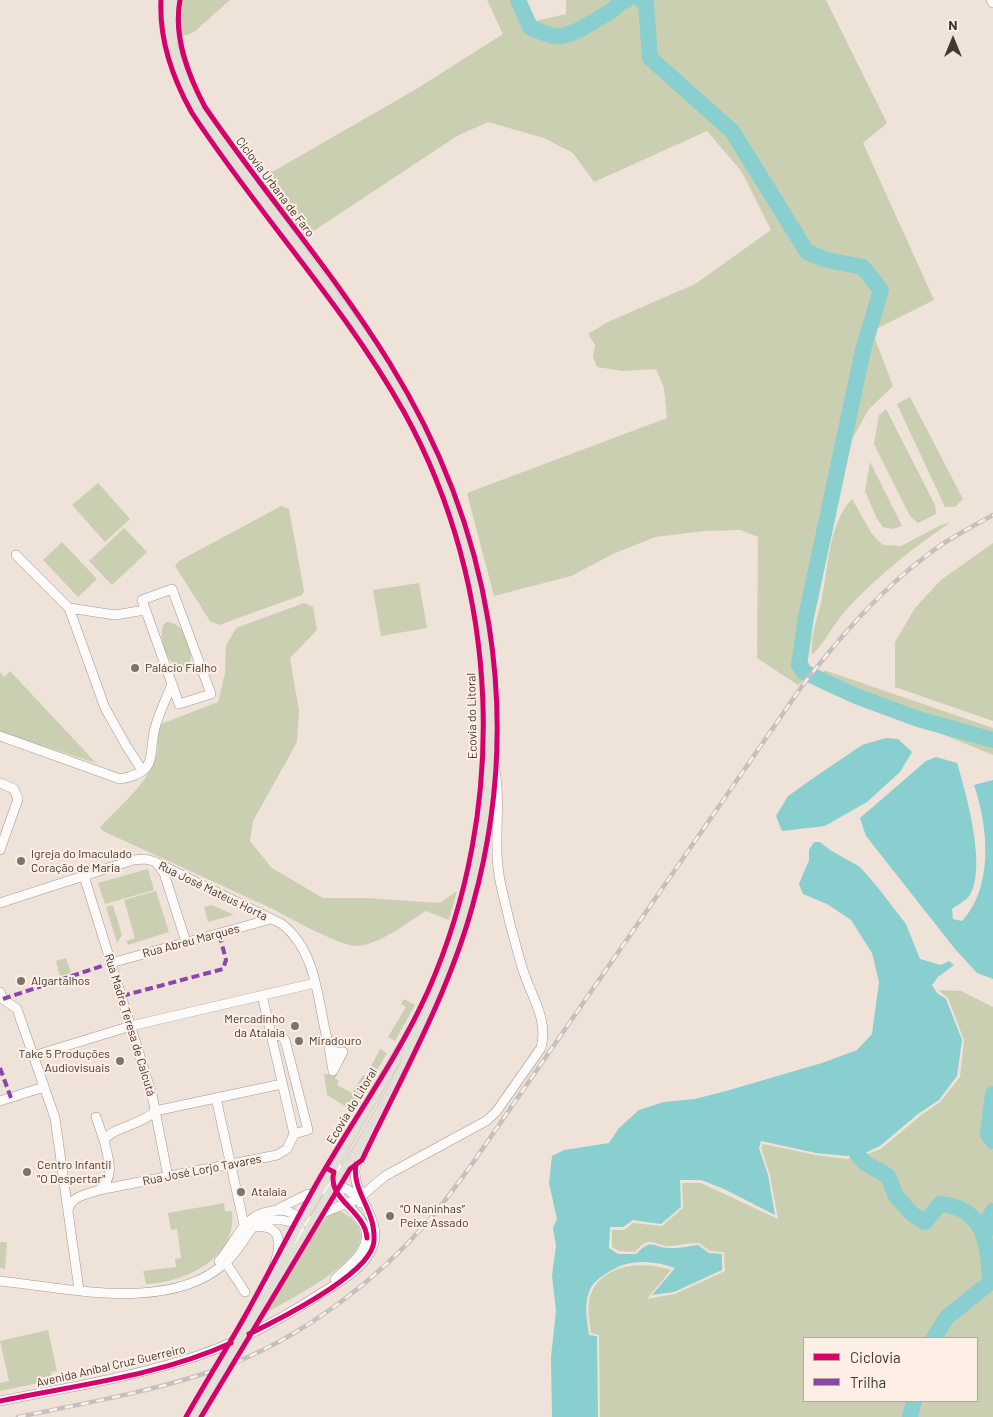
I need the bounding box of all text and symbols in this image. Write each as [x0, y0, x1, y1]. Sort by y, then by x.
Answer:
north arrow [928, 15, 978, 65]
text: N [948, 16, 958, 33]
street label: Ciclovia Urbana de Faro [233, 134, 317, 240]
place label: Palácio Fialho [145, 661, 217, 675]
marker: Palácio Fialho [129, 662, 141, 674]
street label: Ecovia do Litoral [464, 673, 480, 759]
place label: Igreja do Imaculado Coração de Maria [31, 847, 132, 875]
marker: Igreja do Imaculado Coração de Maria [15, 855, 27, 867]
street label: Rua José Mateus Horta [156, 858, 270, 924]
street label: Rua Abreu Marques [141, 921, 241, 961]
street label: Rua Madre Teresa de Calcutá [101, 952, 159, 1098]
place label: Algartalhos [31, 974, 90, 988]
marker: Algartalhos [15, 975, 27, 987]
place label: Mercadinho da Atalaia [224, 1012, 285, 1040]
marker: Mercadinho da Atalaia [289, 1020, 301, 1032]
place label: Miradouro [309, 1034, 361, 1048]
marker: Miradouro [293, 1035, 305, 1047]
place label: Take 5 Produções Audiovisuais [18, 1047, 110, 1075]
marker: Take 5 Produções Audiovisuais [114, 1055, 126, 1067]
street label: Ecovia do Litoral [324, 1065, 380, 1147]
street label: Rua José Lorjo Tavares [141, 1151, 263, 1189]
place label: Centro Infantil "O Despertar" [37, 1158, 111, 1186]
marker: Centro Infantil "O Despertar" [21, 1166, 33, 1178]
place label: Atalaia [251, 1185, 287, 1199]
marker: Atalaia [235, 1186, 247, 1198]
place label: “O Naninhas” Peixe Assado [400, 1202, 468, 1230]
marker: “O Naninhas” Peixe Assado [384, 1210, 396, 1222]
legend [803, 1337, 978, 1402]
street label: Avenida Aníbal Cruz Guerreiro [35, 1342, 187, 1390]
text: Ciclovia [850, 1348, 901, 1366]
text: Trilha [850, 1373, 886, 1391]

